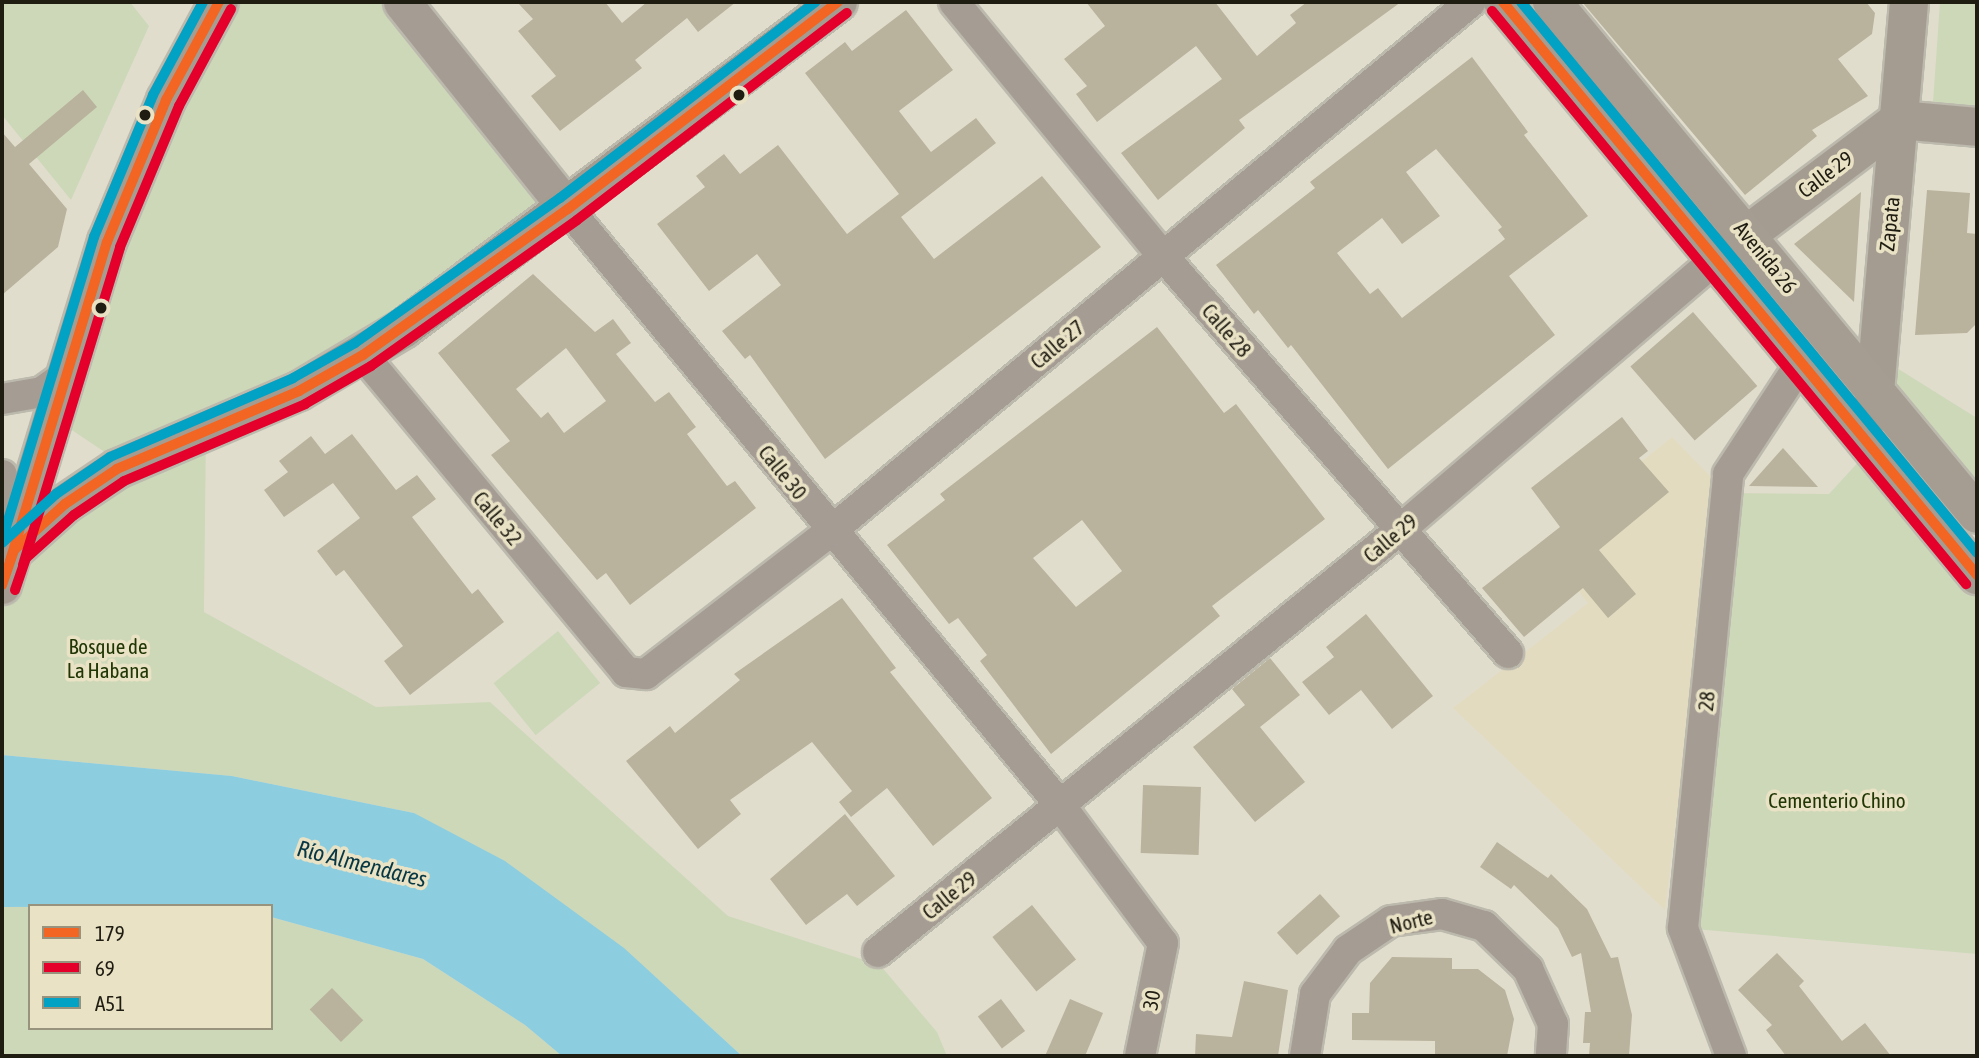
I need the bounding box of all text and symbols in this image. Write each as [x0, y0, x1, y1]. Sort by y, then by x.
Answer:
unlabelled marker [732, 88, 746, 102]
unlabelled marker [138, 108, 152, 122]
street label: Calle 29 [1793, 145, 1857, 203]
street label: Zapata [1874, 195, 1904, 253]
street label: Avenida 26 [1729, 216, 1803, 298]
street label: Calle 28 [1197, 298, 1257, 362]
unlabelled marker [94, 301, 108, 315]
street label: Calle 27 [1025, 314, 1089, 374]
street label: Calle 30 [754, 440, 812, 504]
street label: Calle 32 [468, 486, 528, 550]
street label: Calle 29 [1358, 508, 1422, 568]
park label: Bosque de La Habana [67, 633, 149, 683]
street label: 28 [1692, 690, 1720, 712]
park label: Cementerio Chino [1768, 787, 1906, 813]
water label: Río Almendares [294, 835, 430, 893]
street label: Calle 29 [917, 866, 981, 924]
street label: Norte [1387, 903, 1435, 939]
legend [28, 904, 273, 1030]
text: 179 [95, 921, 125, 945]
text: 69 [95, 956, 115, 980]
street label: 30 [1137, 988, 1165, 1012]
text: A51 [95, 991, 125, 1015]

